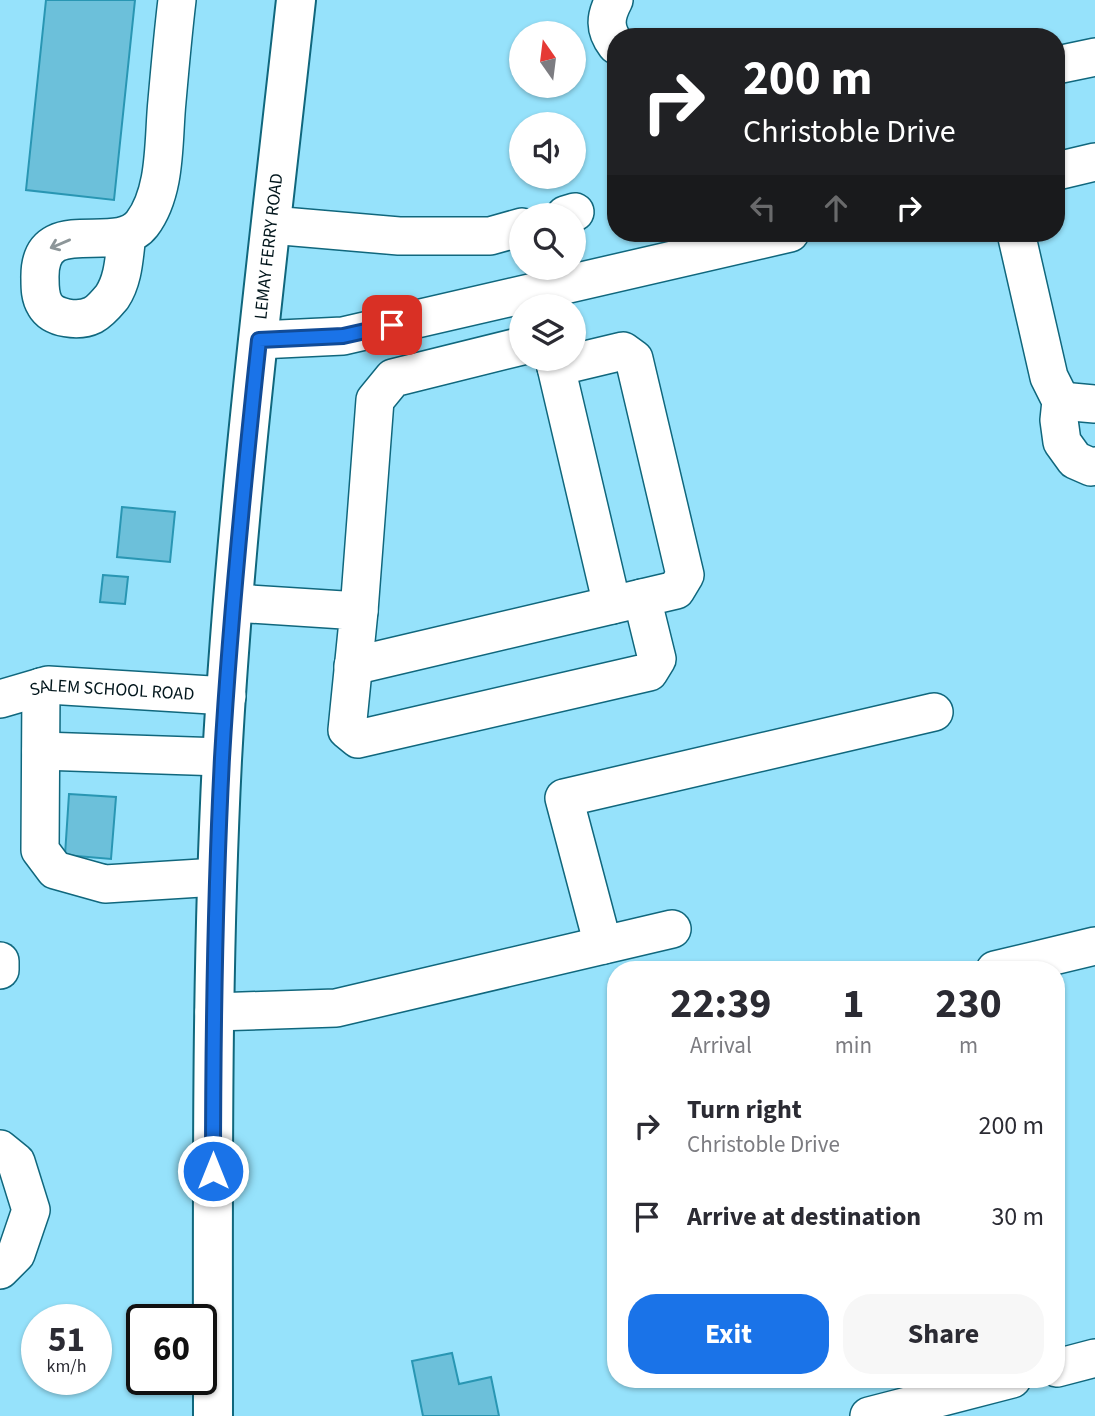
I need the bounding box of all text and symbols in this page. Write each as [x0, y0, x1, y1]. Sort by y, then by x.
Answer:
north arrow [509, 21, 586, 98]
map controls [509, 21, 586, 371]
text: 200 m [743, 44, 872, 114]
icon: right [628, 56, 719, 147]
text: Christoble Drive [743, 109, 956, 155]
button: sound [509, 112, 586, 189]
street label: LEMAY FERRY ROAD [248, 172, 289, 321]
icon: left [744, 189, 782, 227]
icon: ahead [817, 189, 855, 227]
icon: right [890, 189, 928, 227]
button: search [509, 203, 586, 280]
one-way arrow [50, 238, 71, 251]
button: layers [509, 294, 586, 371]
pin [362, 295, 422, 355]
icon: arrive [373, 306, 411, 344]
street label: SALEM SCHOOL ROAD [27, 673, 195, 706]
text: 22:39 [670, 974, 772, 1034]
text: 1 [842, 974, 864, 1034]
text: 230 [935, 974, 1002, 1034]
text: Arrival [690, 1029, 752, 1062]
text: min [835, 1029, 872, 1062]
text: m [959, 1029, 978, 1062]
text: Turn right [687, 1091, 802, 1128]
icon: right [628, 1107, 666, 1145]
text: 200 m [978, 1107, 1044, 1144]
text: Christoble Drive [687, 1128, 840, 1161]
position arrow [176, 1134, 250, 1208]
icon: arrive [628, 1198, 666, 1236]
text: Arrive at destination [687, 1198, 921, 1235]
text: 30 m [991, 1198, 1044, 1235]
button: Exit [628, 1294, 829, 1374]
button: Share [843, 1294, 1044, 1374]
speed limit sign: 60 [126, 1304, 217, 1395]
text: 51 [48, 1315, 85, 1365]
text: km/h [47, 1354, 86, 1379]

